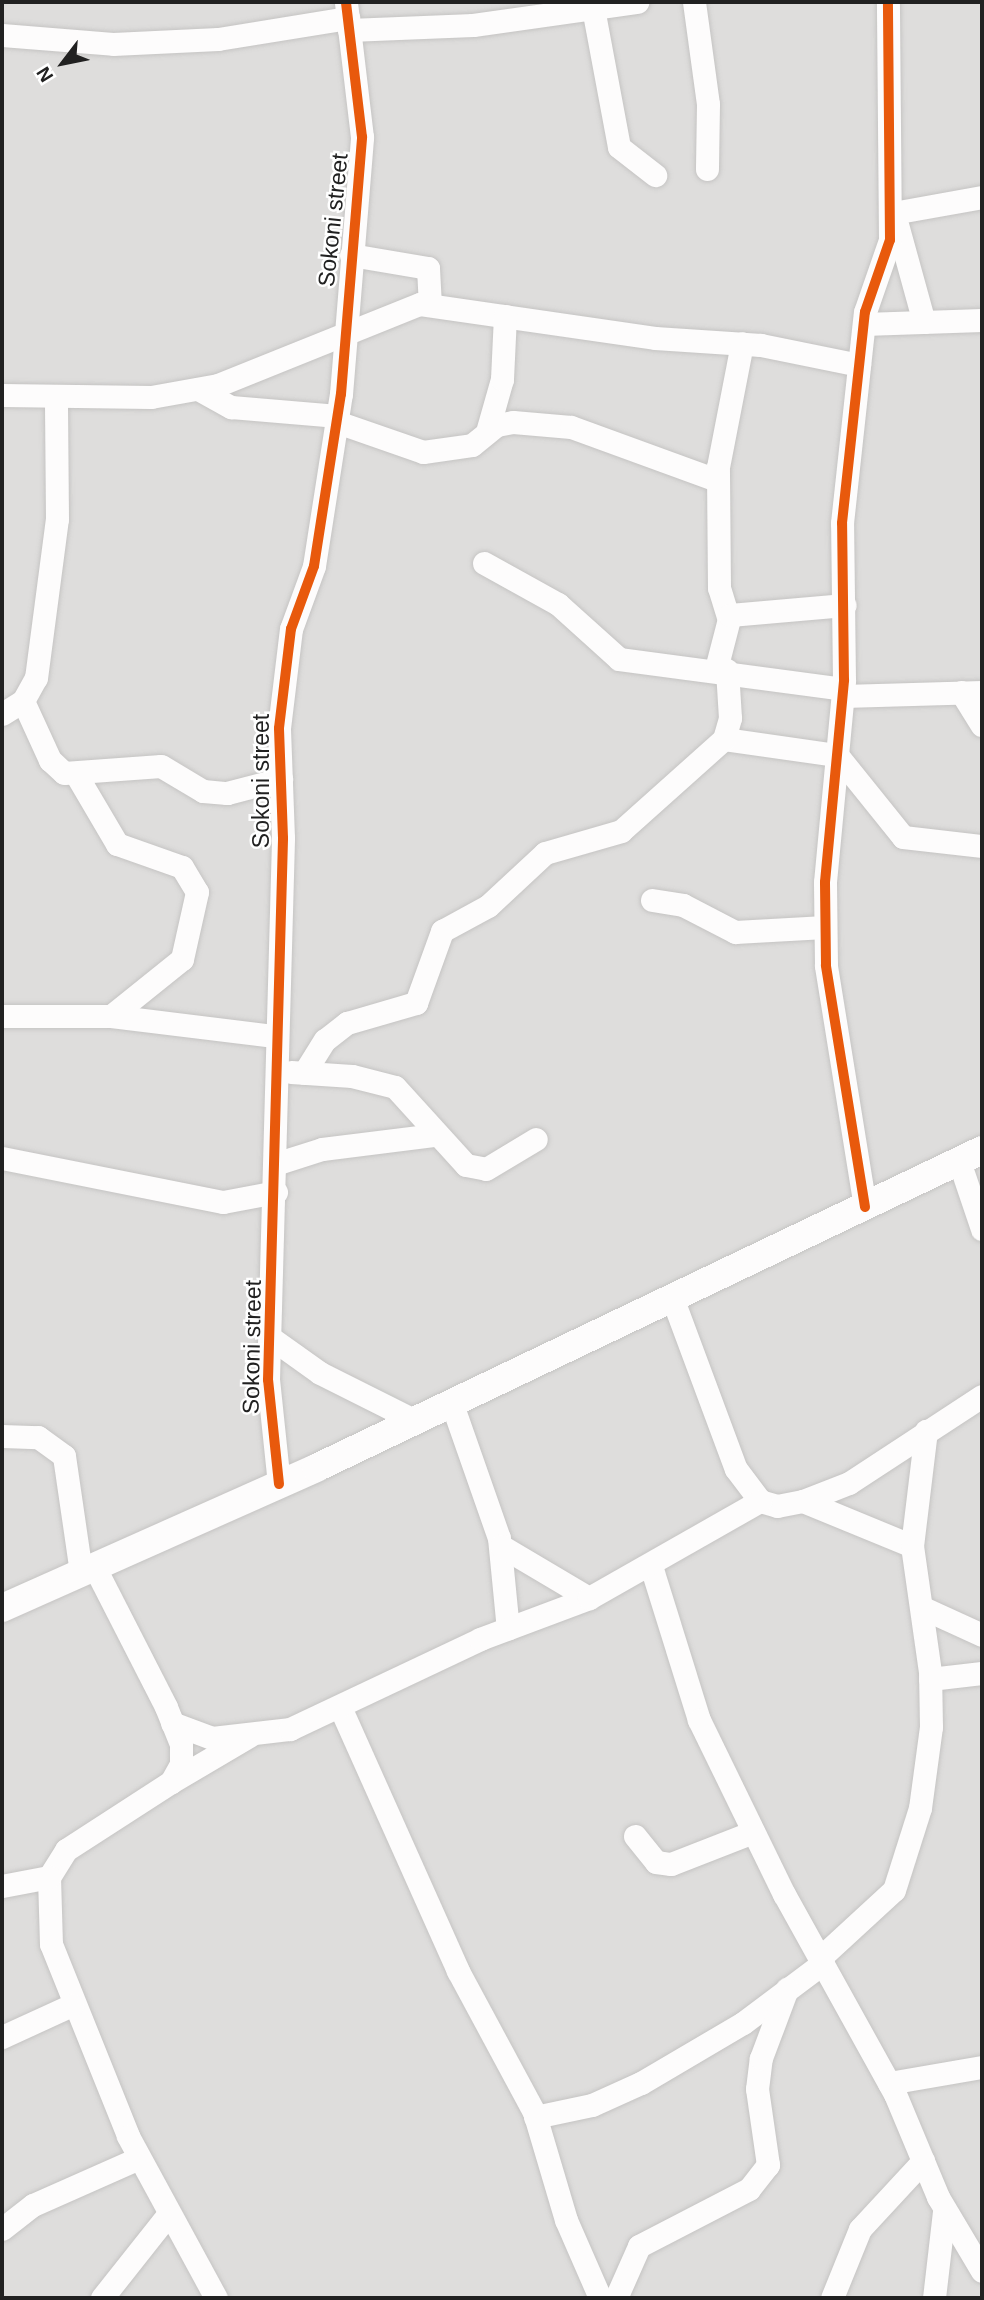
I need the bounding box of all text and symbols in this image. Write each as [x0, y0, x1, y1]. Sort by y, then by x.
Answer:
north arrow [28, 28, 98, 98]
text: N [32, 63, 57, 86]
street label: Sokoni street [312, 152, 354, 288]
street label: Sokoni street [247, 714, 275, 848]
street label: Sokoni street [237, 1280, 267, 1414]

